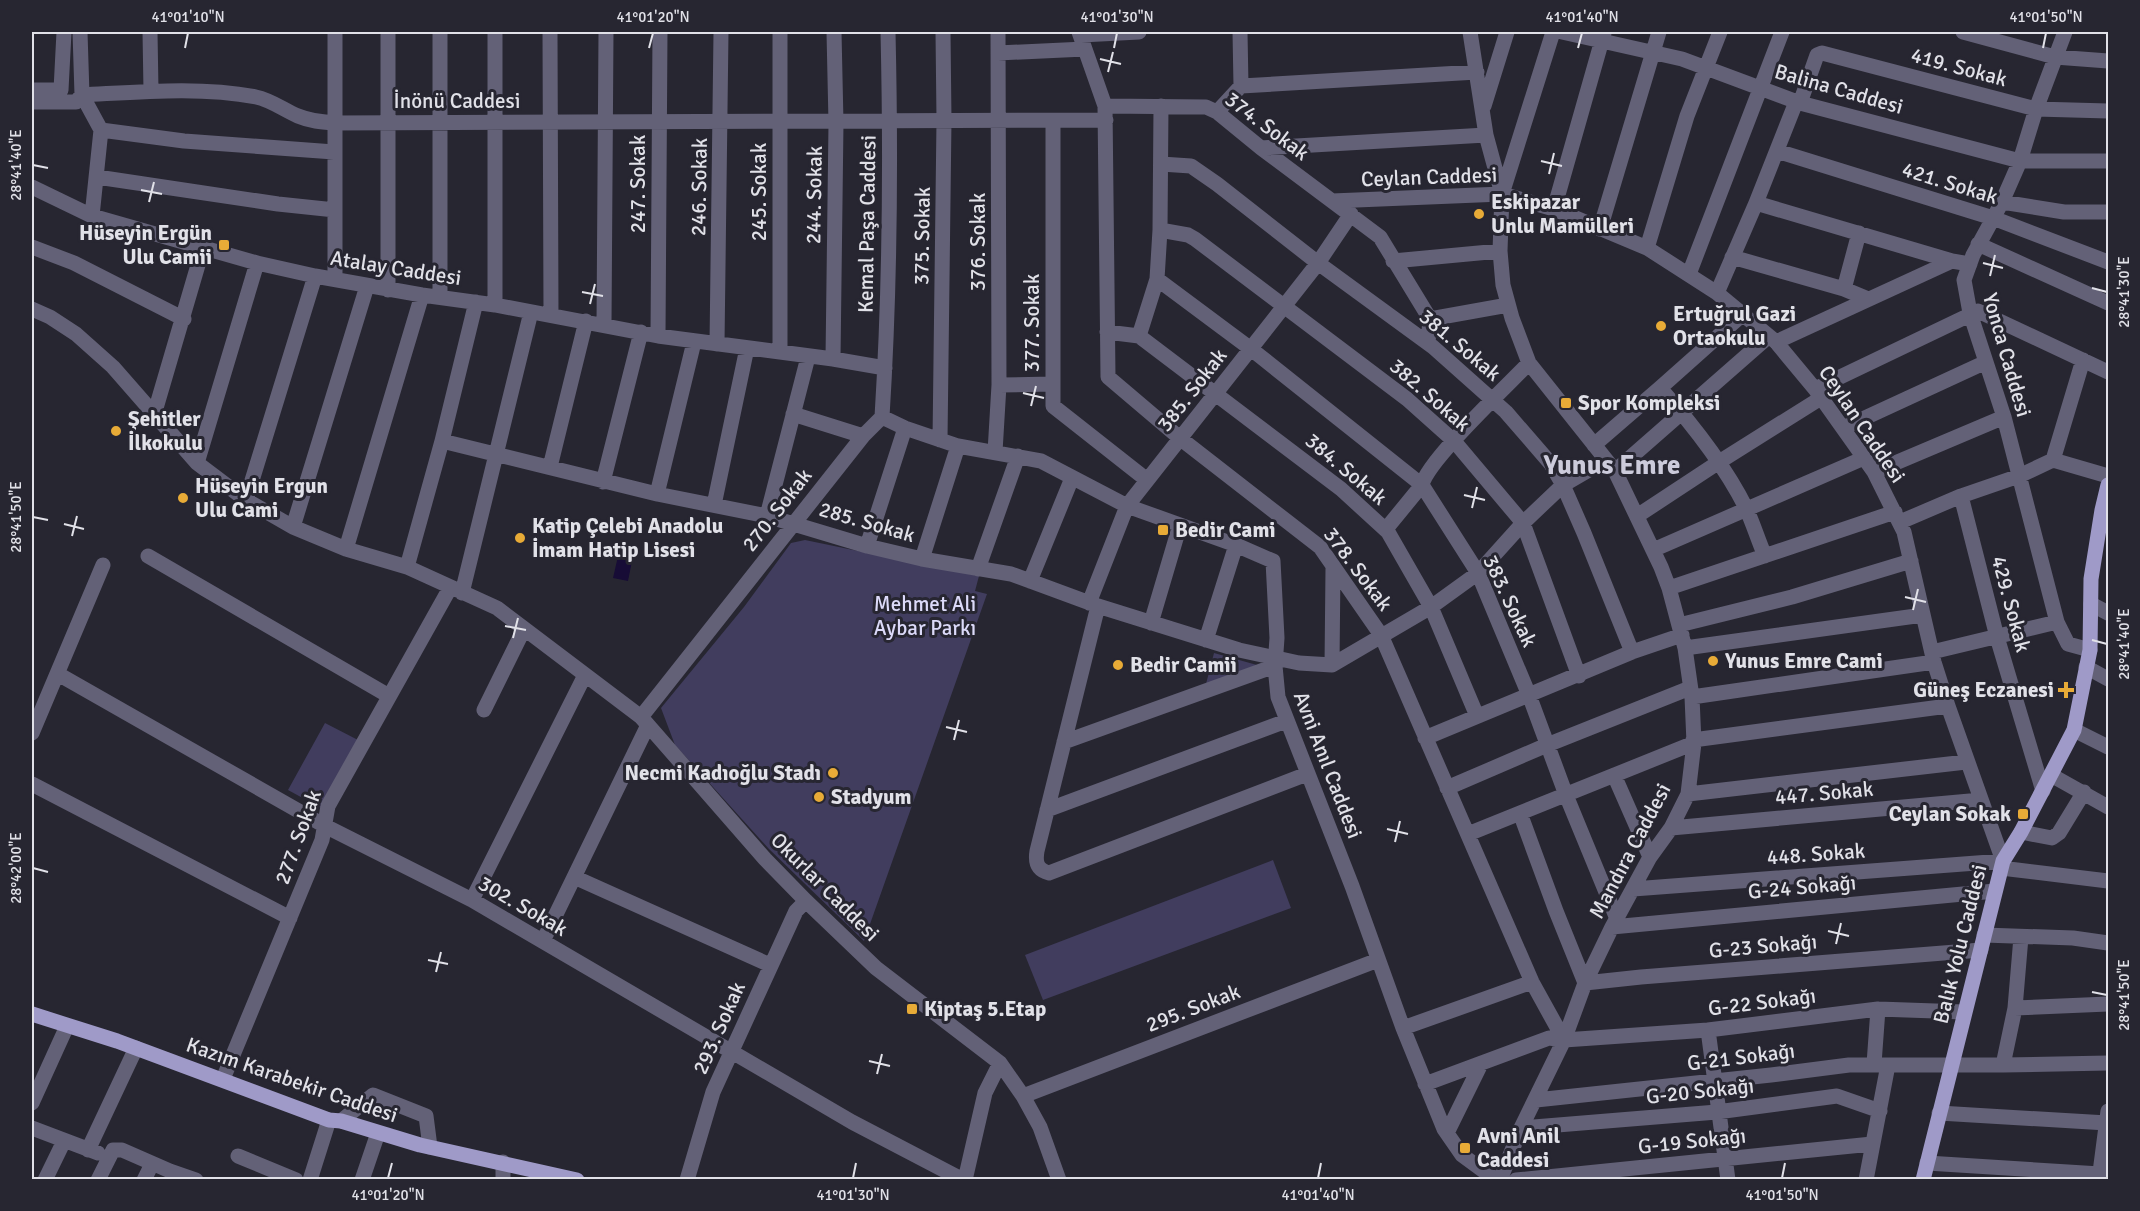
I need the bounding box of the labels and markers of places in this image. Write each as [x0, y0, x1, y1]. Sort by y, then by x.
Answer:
place label: Eskipazar Unlu Mamülleri [1491, 189, 1634, 239]
marker: Eskipazar Unlu Mamülleri [1472, 207, 1486, 221]
place label: Hüseyin Ergün Ulu Camii [79, 220, 212, 270]
marker: Hüseyin Ergün Ulu Camii [217, 238, 231, 252]
place label: Ertuğrul Gazi Ortaokulu [1673, 301, 1796, 351]
marker: Ertuğrul Gazi Ortaokulu [1654, 319, 1668, 333]
place label: Spor Kompleksi [1578, 390, 1720, 416]
marker: Spor Kompleksi [1559, 396, 1573, 410]
place label: Şehitler İlkokulu [128, 406, 203, 456]
marker: Şehitler İlkokulu [109, 424, 123, 438]
place label: Hüseyin Ergun Ulu Cami [195, 473, 328, 523]
marker: Hüseyin Ergun Ulu Cami [176, 491, 190, 505]
place label: Katip Çelebi Anadolu İmam Hatip Lisesi [532, 513, 723, 563]
place label: Bedir Cami [1175, 517, 1276, 543]
marker: Bedir Cami [1156, 523, 1170, 537]
marker: Katip Çelebi Anadolu İmam Hatip Lisesi [513, 531, 527, 545]
place label: Yunus Emre Cami [1724, 648, 1883, 674]
place label: Bedir Camii [1130, 652, 1237, 678]
marker: Yunus Emre Cami [1706, 654, 1720, 668]
marker: Bedir Camii [1111, 658, 1125, 672]
place label: Güneş Eczanesi [1913, 677, 2054, 703]
marker: Güneş Eczanesi [2059, 683, 2073, 697]
place label: Necmi Kadıoğlu Stadı [624, 760, 821, 786]
marker: Necmi Kadıoğlu Stadı [826, 766, 840, 780]
place label: Stadyum [831, 784, 912, 810]
marker: Stadyum [812, 790, 826, 804]
place label: Ceylan Sokak [1889, 801, 2011, 827]
marker: Ceylan Sokak [2016, 807, 2030, 821]
place label: Kiptaş 5.Etap [924, 996, 1046, 1022]
marker: Kiptaş 5.Etap [905, 1002, 919, 1016]
place label: Avni Anil Caddesi [1477, 1123, 1561, 1173]
marker: Avni Anil Caddesi [1458, 1141, 1472, 1155]

